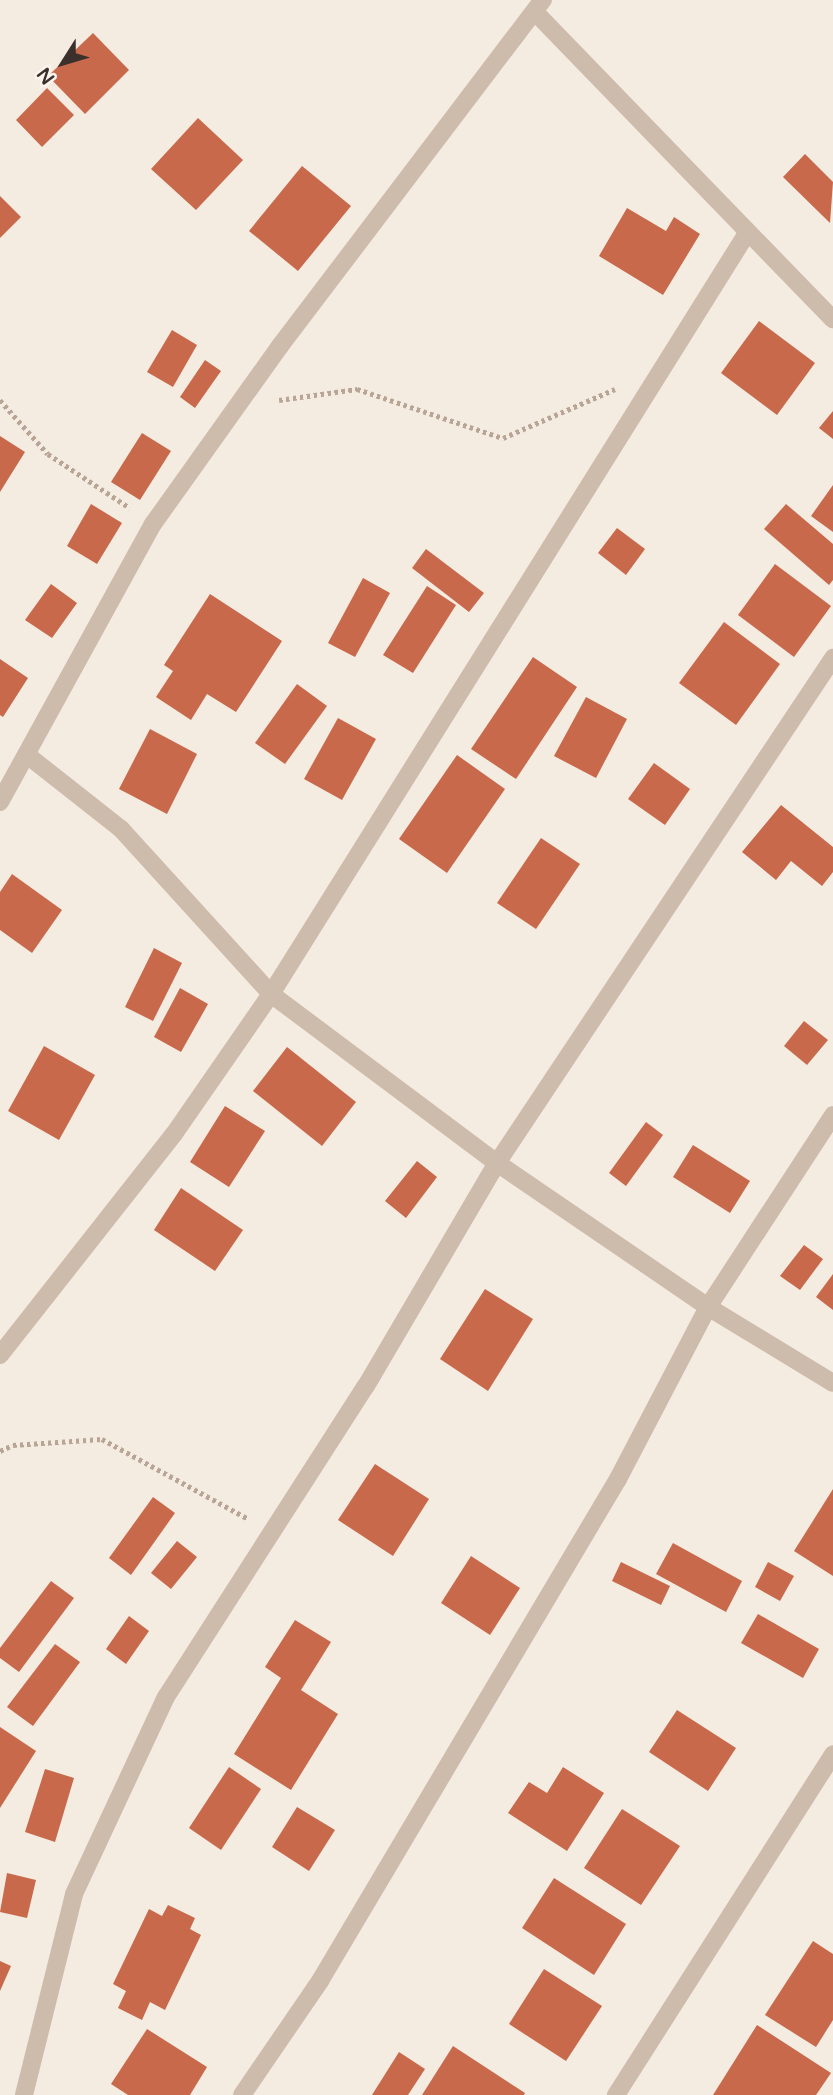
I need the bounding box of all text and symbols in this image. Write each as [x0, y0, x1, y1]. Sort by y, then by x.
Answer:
north arrow [28, 28, 98, 98]
text: N [33, 63, 60, 88]

